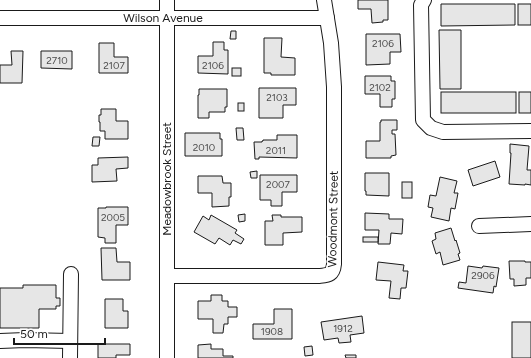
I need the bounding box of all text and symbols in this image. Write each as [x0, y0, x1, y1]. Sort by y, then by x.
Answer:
street label: Wilson Avenue [123, 11, 203, 25]
house number: 2106 [372, 37, 394, 50]
house number: 2710 [46, 54, 68, 67]
house number: 2107 [103, 59, 125, 72]
house number: 2106 [202, 59, 224, 72]
house number: 2102 [369, 81, 391, 94]
house number: 2103 [266, 91, 288, 104]
street label: Meadowbrook Street [160, 122, 174, 236]
house number: 2010 [193, 141, 215, 154]
house number: 2011 [266, 144, 286, 157]
street label: Woodmont Street [325, 170, 341, 268]
house number: 2007 [266, 178, 291, 191]
house number: 2005 [101, 211, 125, 224]
house number: 2906 [471, 269, 495, 282]
scale bar [14, 320, 105, 346]
house number: 1912 [333, 322, 353, 335]
house number: 1908 [261, 325, 283, 338]
text: 50 m [20, 327, 48, 341]

